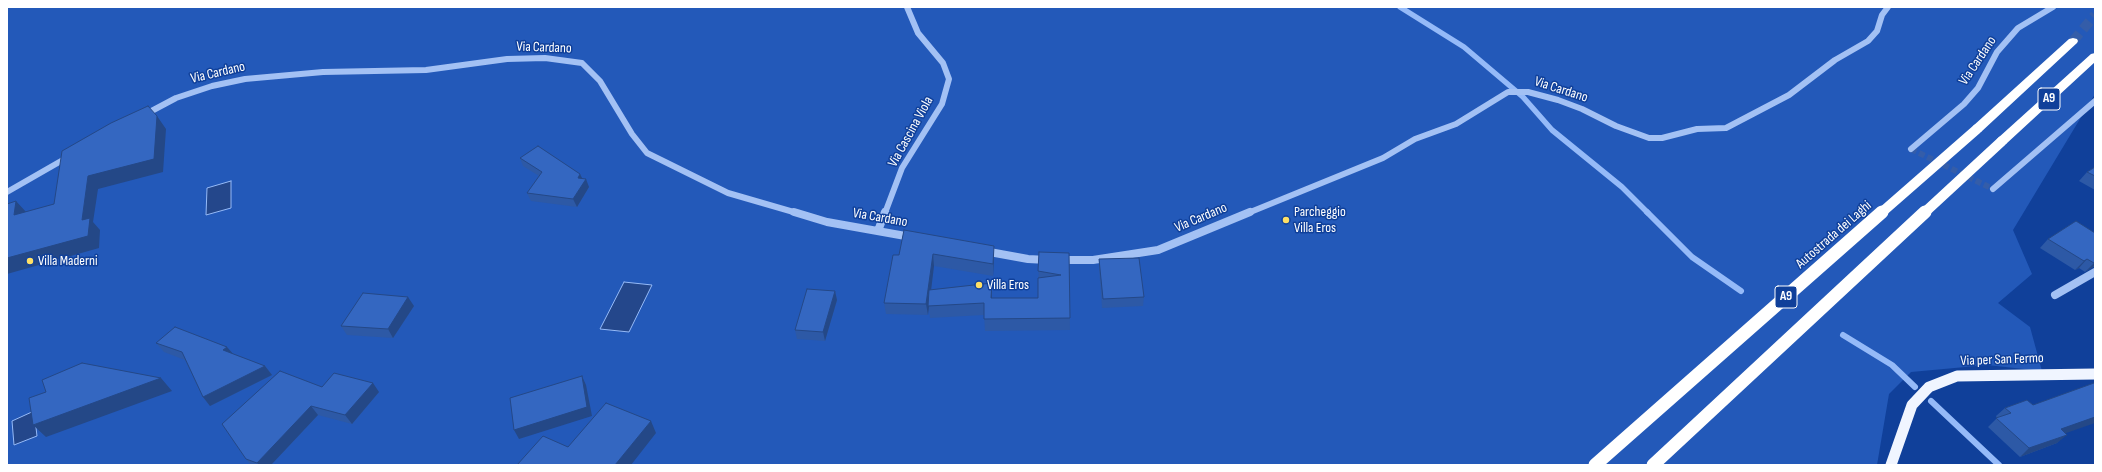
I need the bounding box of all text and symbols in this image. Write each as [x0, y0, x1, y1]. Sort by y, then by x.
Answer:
street label: Via Cardano [1956, 33, 2000, 89]
street label: Via Cardano [516, 39, 572, 57]
street label: Via Cardano [189, 59, 247, 87]
street label: Via Cardano [1532, 73, 1590, 107]
road number: A9 [2038, 88, 2060, 110]
street label: Via Cascina Viola [885, 94, 937, 170]
street label: Autostrada dei Laghi [1793, 198, 1875, 272]
street label: Via Cardano [1172, 199, 1230, 237]
place label: Parcheggio Villa Eros [1294, 204, 1346, 236]
street label: Via Cardano [851, 205, 909, 231]
marker: Parcheggio Villa Eros [1281, 215, 1291, 225]
place label: Villa Maderni [38, 253, 98, 269]
marker: Villa Maderni [25, 256, 35, 266]
place label: Villa Eros [987, 277, 1029, 293]
marker: Villa Eros [974, 280, 984, 290]
road number: A9 [1775, 286, 1797, 308]
street label: Via per San Fermo [1960, 350, 2044, 370]

